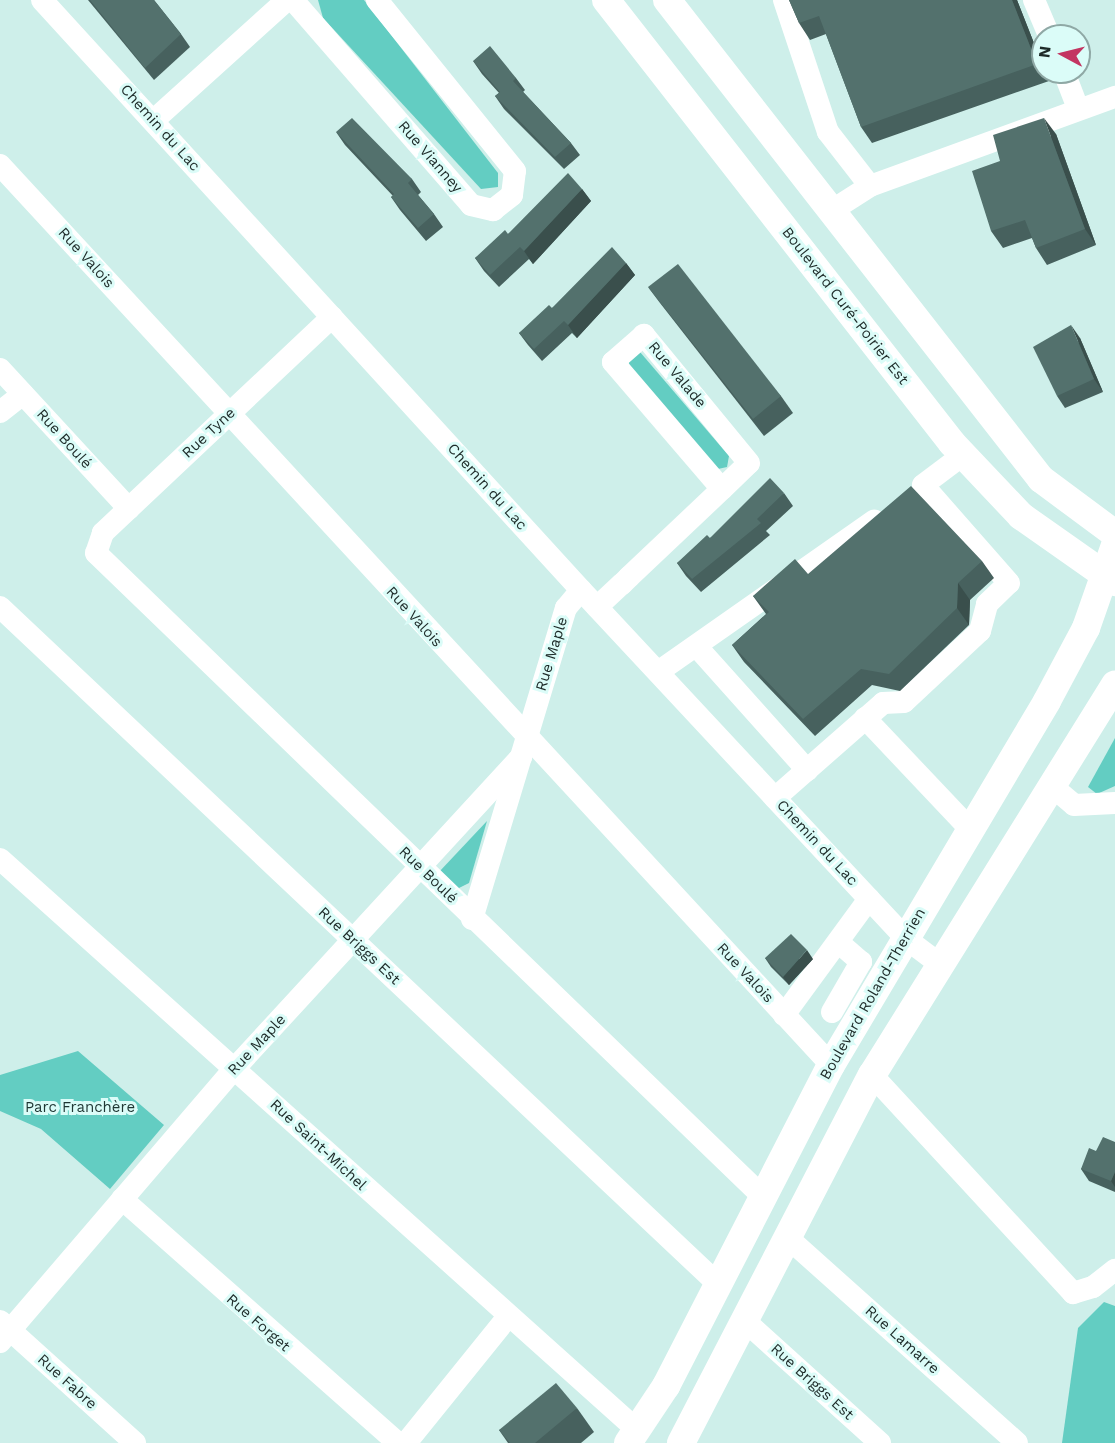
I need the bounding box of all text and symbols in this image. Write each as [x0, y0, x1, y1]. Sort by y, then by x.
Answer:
north arrow [1031, 24, 1091, 84]
text: N [1034, 45, 1055, 59]
street label: Chemin du Lac [116, 81, 204, 175]
street label: Rue Vianney [394, 117, 466, 197]
street label: Rue Valois [54, 224, 118, 292]
street label: Boulevard Curé-Poirier Est [778, 224, 912, 388]
street label: Rue Valade [644, 338, 710, 412]
street label: Rue Tyne [179, 404, 239, 462]
street label: Rue Boulé [33, 405, 95, 473]
street label: Chemin du Lac [443, 440, 531, 534]
street label: Rue Valois [382, 583, 446, 651]
street label: Rue Maple [532, 615, 572, 693]
street label: Chemin du Lac [773, 796, 861, 890]
street label: Rue Boulé [395, 843, 461, 907]
street label: Rue Briggs Est [314, 903, 404, 989]
street label: Boulevard Roland-Therrien [816, 905, 930, 1083]
street label: Rue Valois [713, 939, 777, 1007]
street label: Rue Maple [224, 1011, 290, 1079]
street label: Rue Saint-Michel [266, 1096, 370, 1194]
park label: Parc Franchère [25, 1099, 135, 1117]
street label: Rue Forget [222, 1290, 294, 1356]
street label: Rue Lamarre [861, 1302, 943, 1378]
street label: Rue Briggs Est [767, 1340, 857, 1424]
street label: Rue Fabre [34, 1351, 100, 1413]

